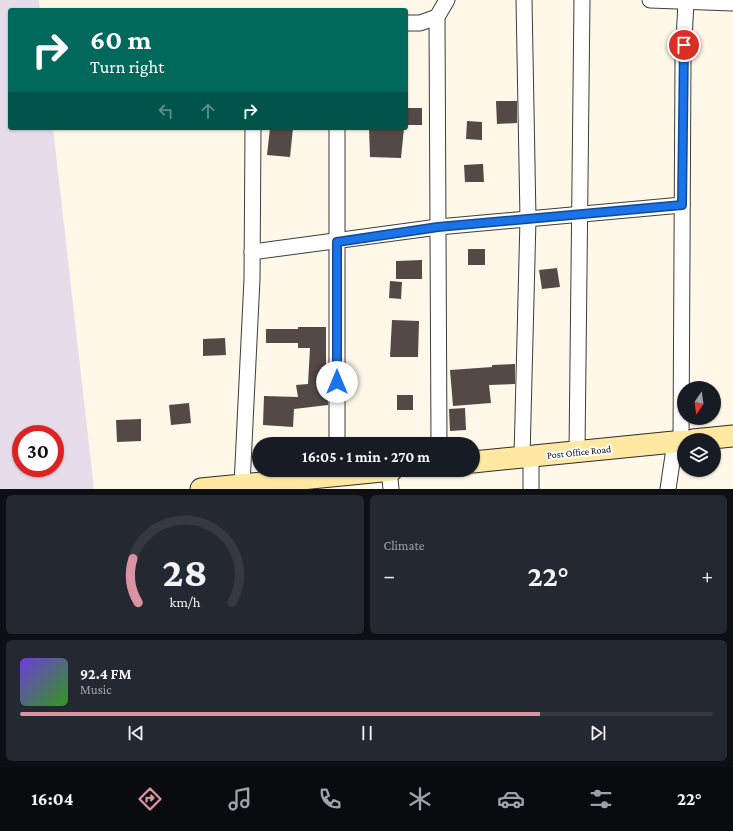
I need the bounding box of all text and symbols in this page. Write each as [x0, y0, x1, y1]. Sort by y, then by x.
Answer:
icon: right [24, 24, 76, 76]
text: 60 m [90, 24, 151, 55]
pin [667, 28, 701, 62]
icon: arrive [673, 34, 695, 56]
text: Turn right [90, 57, 164, 77]
icon: left [155, 100, 177, 122]
icon: ahead [197, 100, 219, 122]
icon: right [239, 100, 261, 122]
position arrow [316, 361, 358, 403]
north arrow [677, 381, 721, 425]
map controls [677, 381, 721, 477]
speed limit sign: 30 [12, 425, 64, 477]
button: layers [677, 433, 721, 477]
street label: Post Office Road [546, 443, 612, 461]
text: 16:05 · 1 min · 270 m [302, 449, 430, 465]
text: Climate [384, 538, 424, 553]
text: 28 [162, 548, 207, 594]
text: 22° [528, 559, 569, 592]
text: − [384, 563, 395, 588]
text: + [701, 563, 713, 588]
text: km/h [169, 593, 200, 609]
text: 92.4 FM [80, 666, 132, 682]
text: Music [80, 682, 112, 697]
icon: previous [125, 722, 147, 744]
icon: pause [356, 722, 378, 744]
icon: next [587, 722, 609, 744]
icon: directions [136, 785, 164, 813]
icon: music [226, 785, 254, 813]
icon: phone [316, 785, 344, 813]
icon: climate [406, 785, 434, 813]
icon: car [497, 785, 525, 813]
icon: filters [587, 785, 615, 813]
text: 16:04 [31, 789, 73, 809]
text: 22° [677, 789, 702, 809]

